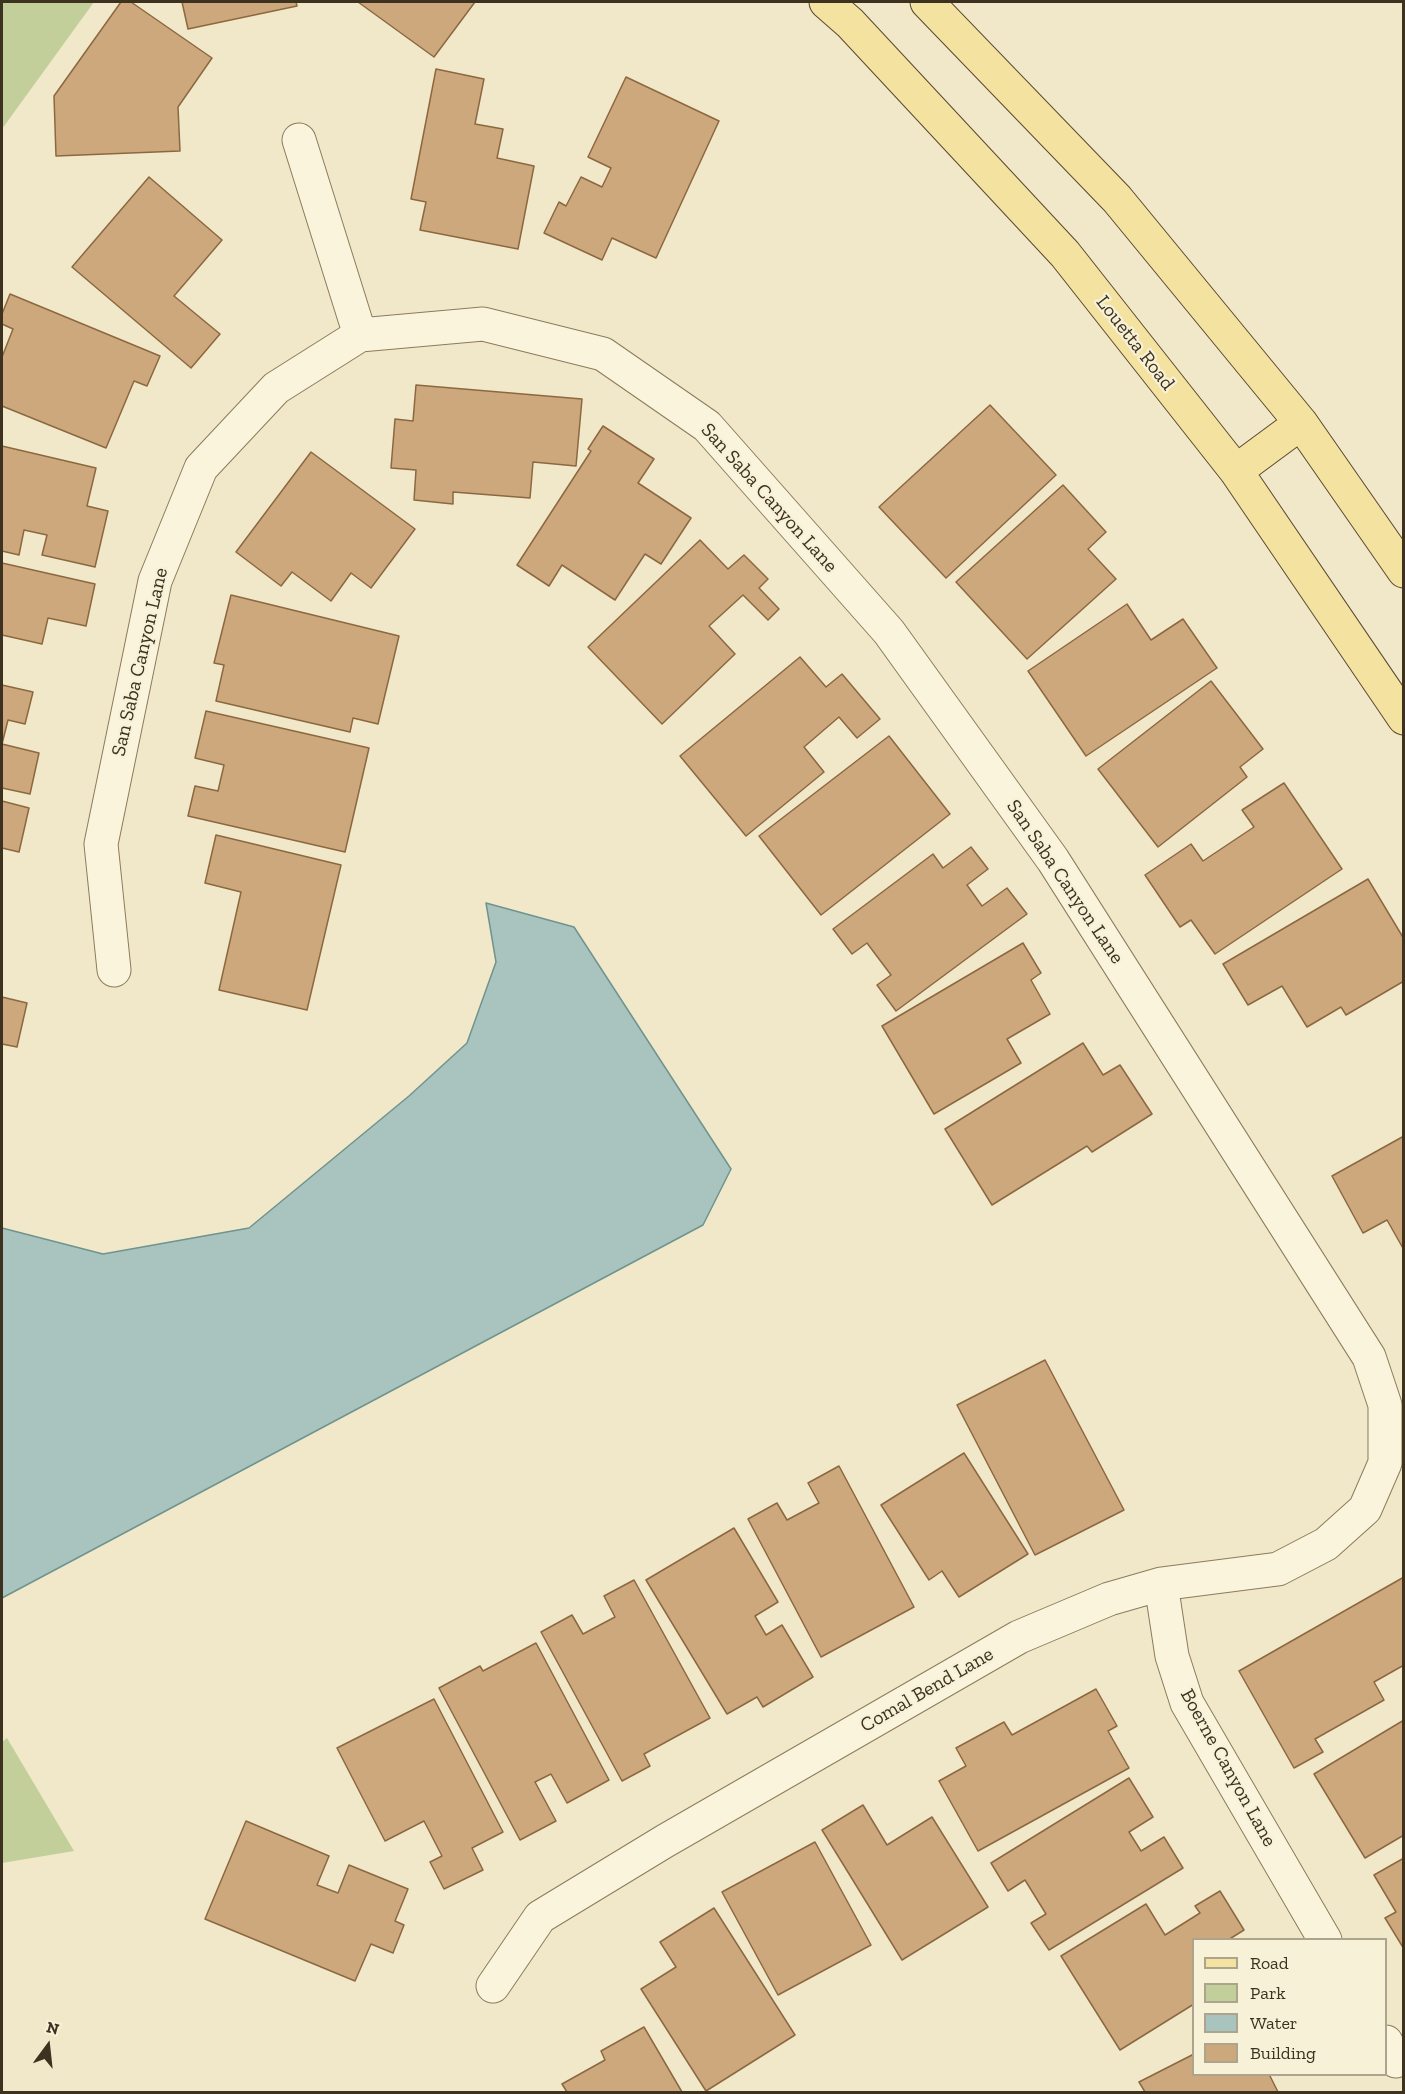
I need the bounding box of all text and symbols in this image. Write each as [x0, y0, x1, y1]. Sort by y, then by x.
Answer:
street label: Louetta Road [1091, 291, 1179, 395]
street label: San Saba Canyon Lane [696, 418, 842, 578]
street label: San Saba Canyon Lane [107, 565, 173, 759]
street label: San Saba Canyon Lane [1001, 795, 1129, 969]
street label: Comal Bend Lane [856, 1642, 998, 1738]
street label: Boerne Canyon Lane [1175, 1685, 1281, 1851]
legend [1192, 1938, 1387, 2076]
text: Road [1250, 1952, 1289, 1974]
text: Park [1250, 1982, 1286, 2004]
text: Water [1250, 2012, 1297, 2034]
north arrow [18, 2016, 78, 2076]
text: N [44, 2017, 61, 2039]
text: Building [1250, 2042, 1316, 2064]

